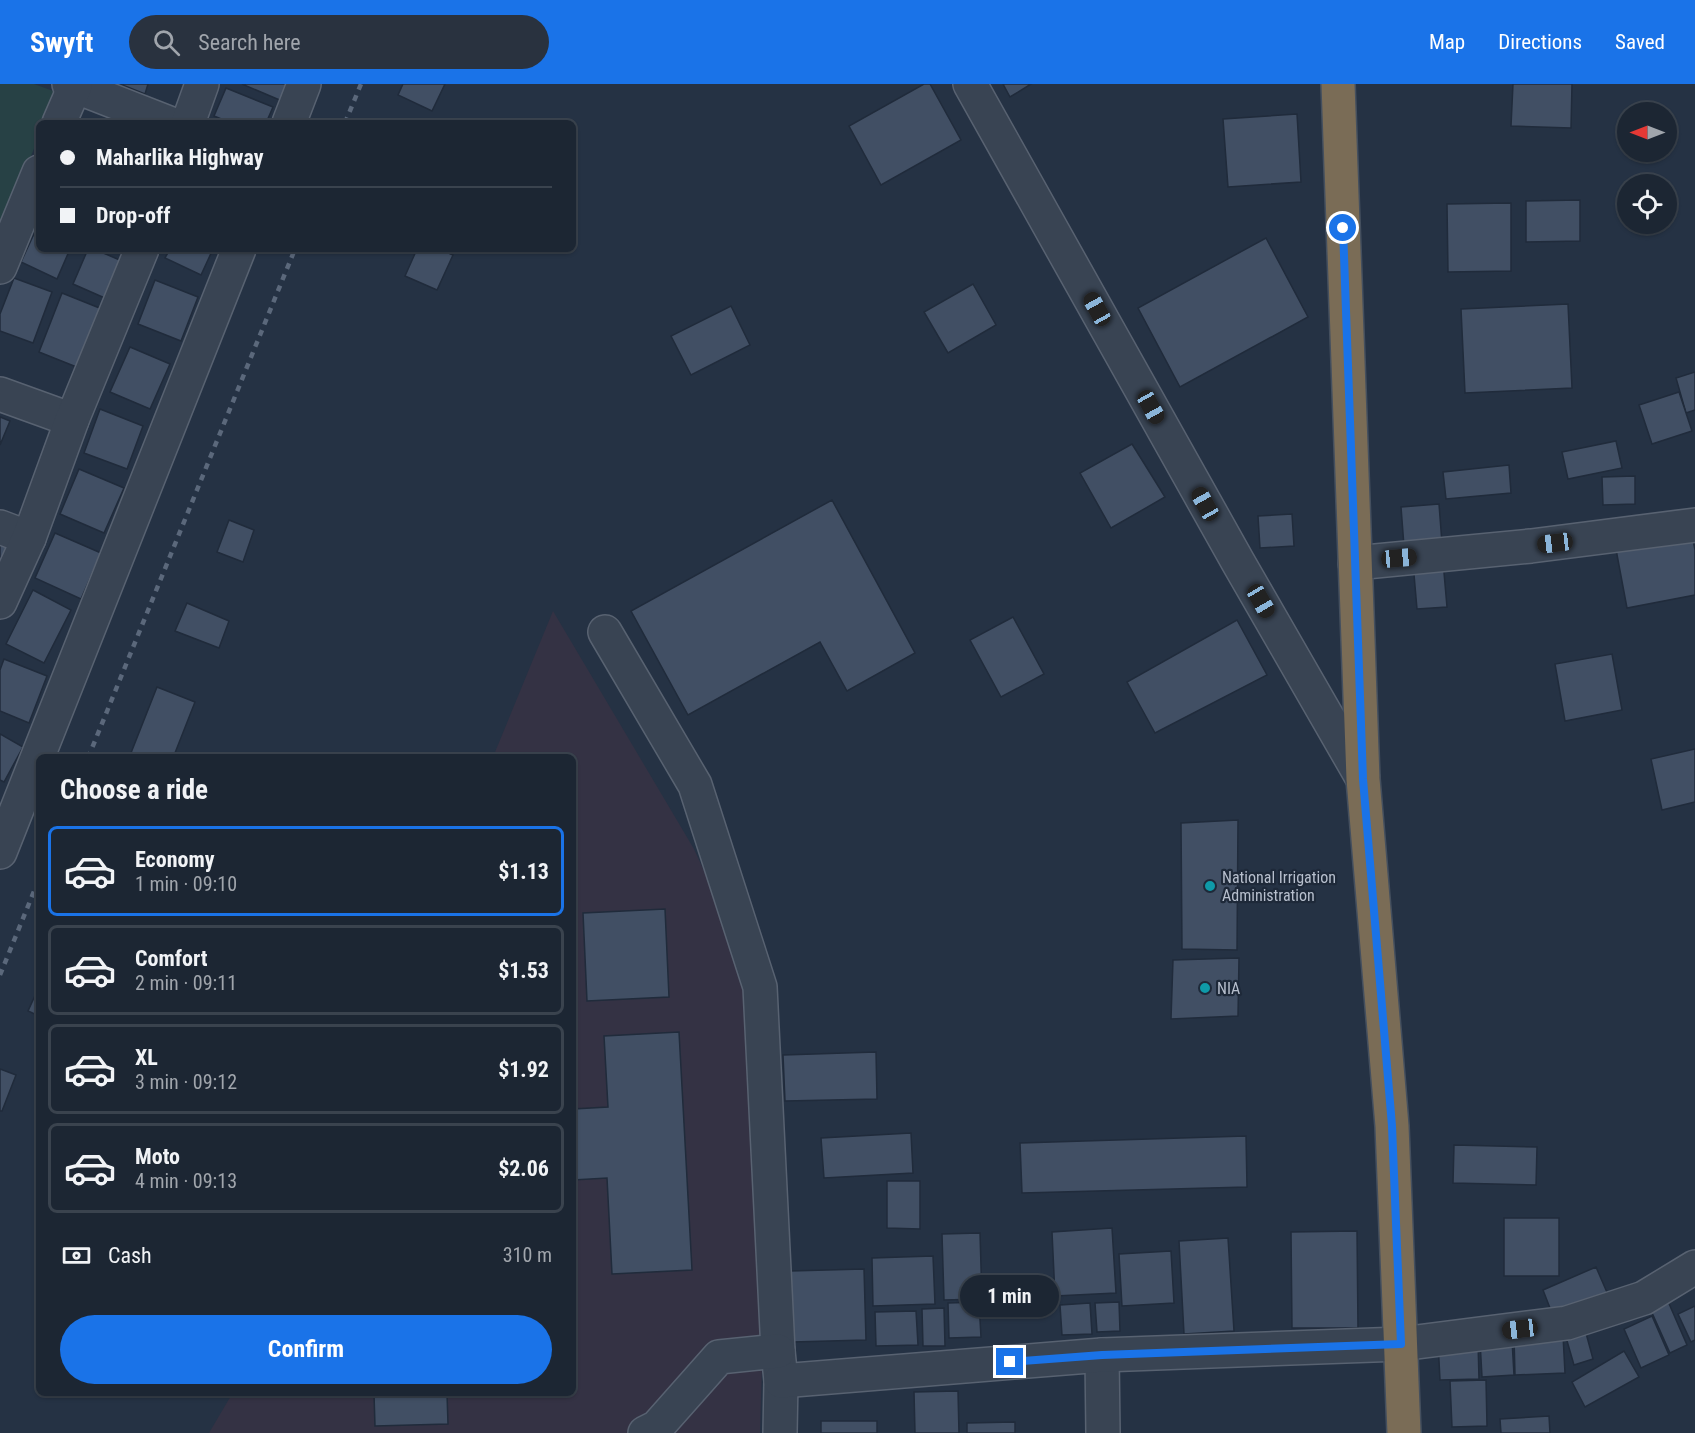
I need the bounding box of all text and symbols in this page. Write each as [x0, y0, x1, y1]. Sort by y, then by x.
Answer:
search box [129, 15, 549, 69]
text: Swyft [30, 26, 93, 59]
icon: search [150, 26, 183, 59]
text: Search here [198, 30, 301, 55]
text: Map [1429, 30, 1465, 54]
text: Directions [1498, 30, 1582, 54]
text: Saved [1615, 30, 1665, 54]
north arrow [1617, 102, 1677, 162]
map controls [1617, 102, 1677, 234]
text: Maharlika Highway [96, 145, 263, 170]
button: locate [1617, 174, 1677, 234]
text: Drop-off [96, 203, 170, 228]
route start [1329, 214, 1356, 241]
car [1080, 289, 1114, 329]
car [1134, 387, 1168, 427]
car [1188, 484, 1222, 524]
car [1536, 532, 1574, 554]
car [1380, 547, 1418, 569]
car [1244, 581, 1278, 621]
text: Choose a ride [60, 774, 208, 806]
icon: car [63, 844, 117, 898]
text: Economy [135, 847, 215, 872]
text: $1.13 [498, 859, 549, 884]
place label: National Irrigation Administration [1222, 868, 1336, 905]
text: 1 min · 09:10 [135, 872, 237, 896]
marker: National Irrigation Administration [1203, 879, 1217, 893]
icon: car [63, 943, 117, 997]
text: Comfort [135, 946, 208, 971]
text: $1.53 [498, 958, 549, 983]
text: 2 min · 09:11 [135, 971, 237, 995]
place label: NIA [1217, 979, 1240, 998]
marker: NIA [1198, 981, 1212, 995]
icon: car [63, 1042, 117, 1096]
text: XL [135, 1045, 158, 1070]
text: $1.92 [498, 1057, 549, 1082]
text: 3 min · 09:12 [135, 1070, 237, 1094]
icon: car [63, 1141, 117, 1195]
text: Moto [135, 1144, 180, 1169]
text: $2.06 [498, 1156, 549, 1181]
text: 4 min · 09:13 [135, 1169, 237, 1193]
icon: cash [60, 1239, 93, 1272]
text: Cash [108, 1243, 152, 1268]
text: 310 m [503, 1243, 552, 1267]
callout: 1 min [960, 1275, 1060, 1317]
text: 1 min [987, 1284, 1032, 1308]
button: Confirm [60, 1315, 552, 1384]
car [1501, 1318, 1539, 1340]
route end [996, 1348, 1023, 1375]

